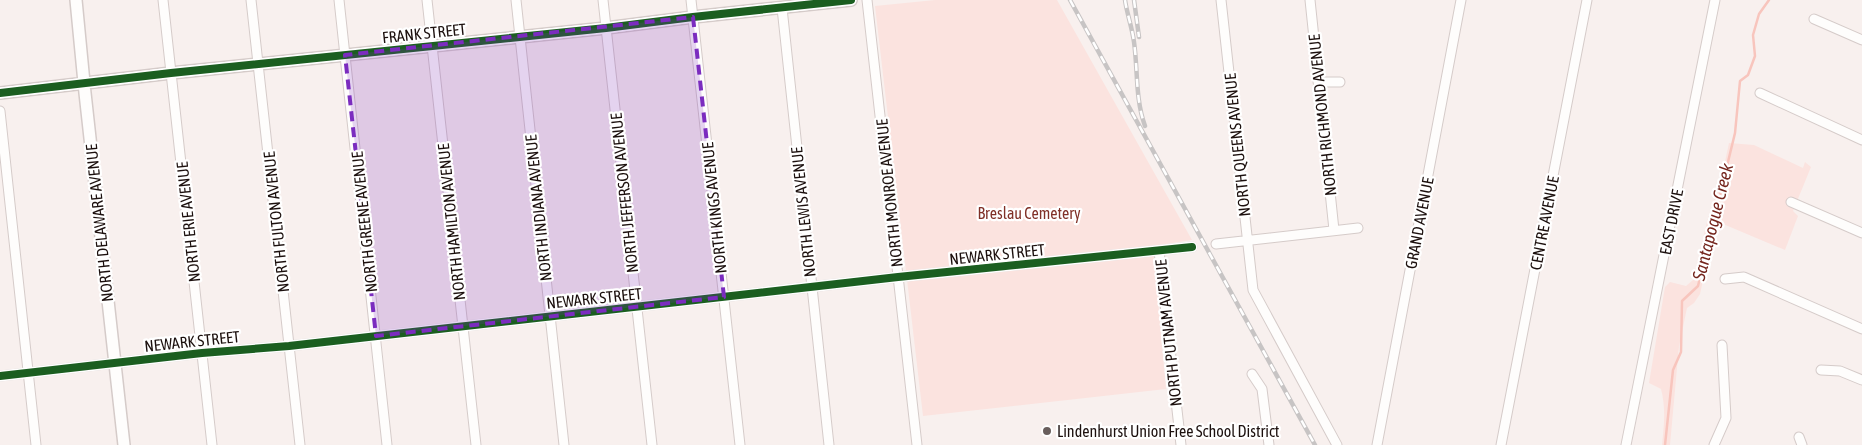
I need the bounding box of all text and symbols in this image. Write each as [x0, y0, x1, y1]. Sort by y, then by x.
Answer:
street label: FRANK STREET [381, 20, 467, 46]
street label: NORTH RICHMOND AVENUE [1305, 33, 1339, 197]
street label: NORTH QUEENS AVENUE [1221, 72, 1253, 218]
street label: NORTH JEFFERSON AVENUE [607, 112, 641, 274]
street label: NORTH MONROE AVENUE [872, 118, 906, 268]
street label: NORTH INDIANA AVENUE [521, 134, 555, 282]
street label: NORTH KINGS AVENUE [698, 141, 730, 275]
street label: NORTH DELAWARE AVENUE [82, 143, 116, 303]
street label: NORTH HAMILTON AVENUE [434, 143, 468, 301]
street label: NORTH LEWIS AVENUE [787, 146, 819, 278]
street label: NORTH GREENE AVENUE [348, 150, 380, 293]
street label: NORTH FULTON AVENUE [260, 151, 292, 293]
water label: Santapogue Creek [1688, 160, 1737, 283]
street label: NORTH ERIE AVENUE [173, 161, 203, 283]
street label: CENTRE AVENUE [1526, 174, 1562, 272]
street label: GRAND AVENUE [1401, 176, 1437, 270]
street label: EAST DRIVE [1656, 188, 1686, 256]
park label: Breslau Cemetery [977, 204, 1081, 223]
street label: NEWARK STREET [948, 240, 1046, 268]
street label: NORTH PUTNAM AVENUE [1151, 258, 1185, 407]
street label: NEWARK STREET [545, 284, 643, 312]
street label: NEWARK STREET [143, 327, 241, 355]
place label: Lindenhurst Union Free School District [1057, 422, 1280, 440]
marker: Lindenhurst Union Free School District [1041, 425, 1053, 437]

